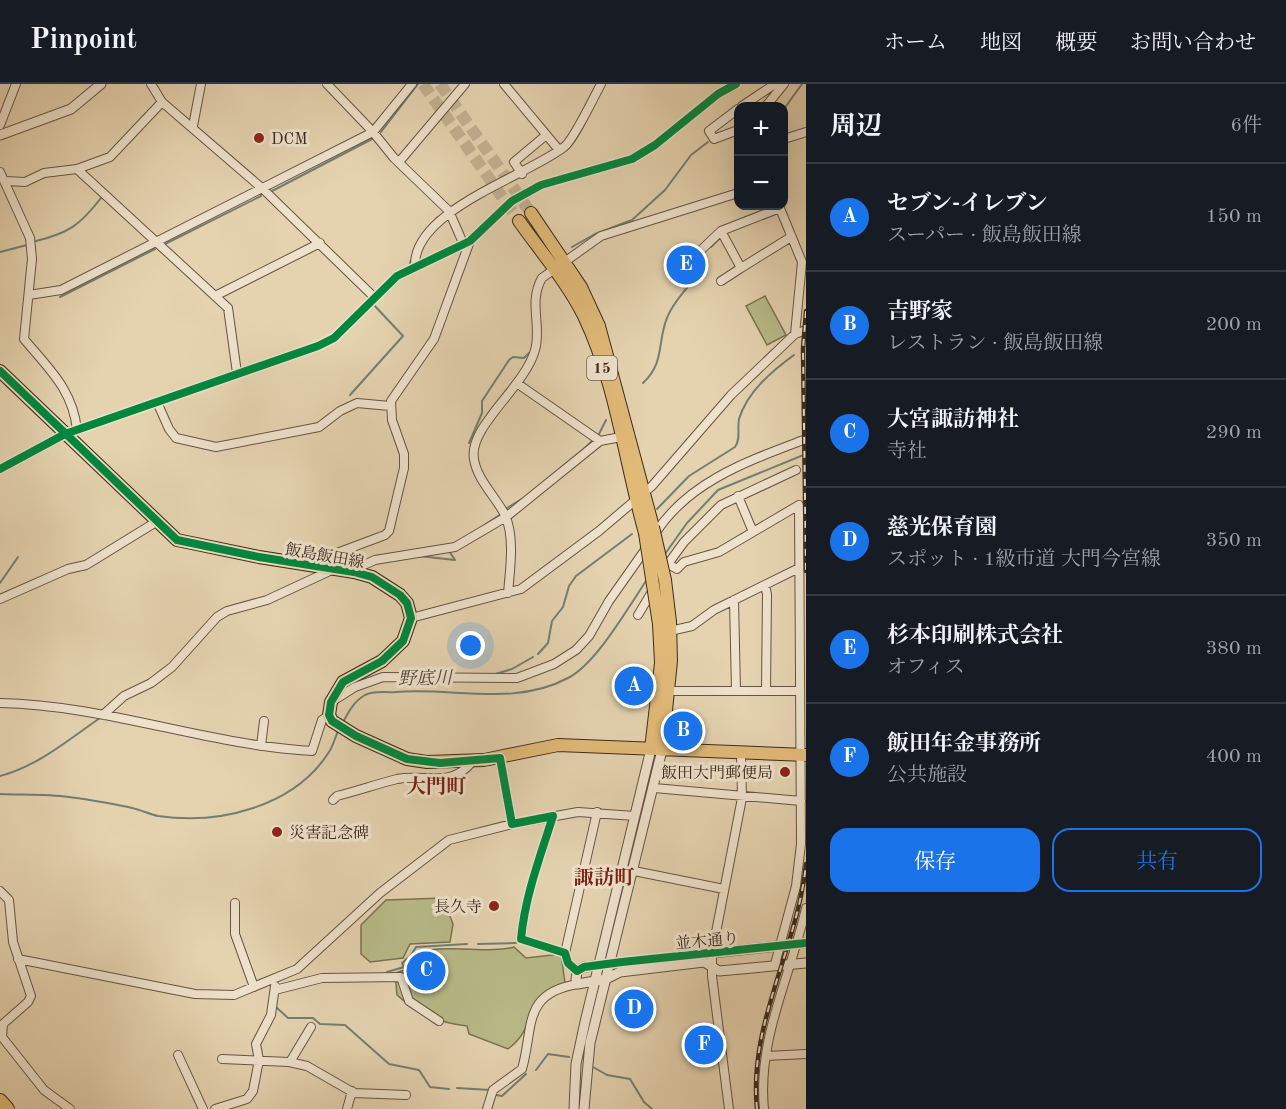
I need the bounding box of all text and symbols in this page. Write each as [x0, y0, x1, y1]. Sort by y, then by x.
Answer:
text: Pinpoint [30, 27, 137, 55]
text: ホーム [884, 33, 947, 54]
text: 地図 [980, 33, 1022, 54]
text: 概要 [1055, 33, 1097, 54]
text: お問い合わせ [1130, 33, 1256, 54]
map controls [734, 102, 788, 210]
button: + [734, 102, 788, 156]
text: 周辺 [830, 114, 882, 140]
text: 6件 [1230, 116, 1262, 136]
marker: DCM [252, 131, 266, 145]
place label: DCM [271, 132, 308, 148]
button: − [734, 156, 788, 210]
text: セブン-イレブン [887, 193, 1047, 215]
text: A [842, 207, 857, 227]
text: 150 m [1206, 207, 1262, 227]
text: スーパー · 飯島飯田線 [887, 226, 1082, 246]
pin: E [666, 242, 706, 288]
text: 吉野家 [887, 301, 953, 323]
text: B [842, 315, 857, 335]
text: 200 m [1206, 315, 1262, 335]
text: レストラン · 飯島飯田線 [887, 334, 1103, 354]
road number: 15 [587, 356, 617, 380]
text: 大宮諏訪神社 [887, 409, 1019, 431]
text: C [843, 423, 856, 443]
text: 290 m [1206, 423, 1262, 443]
text: 寺社 [887, 442, 927, 462]
text: 慈光保育園 [887, 517, 997, 539]
text: D [842, 531, 857, 551]
text: 350 m [1206, 531, 1262, 551]
street label: 飯島飯田線 [284, 540, 366, 572]
text: スポット · 1級市道 大門今宮線 [887, 550, 1161, 570]
text: 杉本印刷株式会社 [887, 625, 1063, 647]
your location [456, 631, 485, 660]
text: E [843, 639, 856, 659]
text: 380 m [1206, 639, 1262, 659]
text: オフィス [887, 658, 965, 678]
pin: A [614, 664, 654, 708]
water label: 野底川 [398, 667, 454, 688]
pin: B [664, 708, 702, 754]
text: 飯田年金事務所 [887, 733, 1041, 755]
text: F [843, 747, 856, 767]
text: 400 m [1206, 747, 1262, 767]
place label: 飯田大門郵便局 [661, 764, 773, 782]
marker: 飯田大門郵便局 [778, 765, 792, 779]
text: 公共施設 [887, 766, 967, 786]
district label: 大門町 [406, 776, 467, 798]
place label: 災害記念碑 [289, 824, 369, 842]
marker: 災害記念碑 [270, 825, 284, 839]
button: 保存 [830, 828, 1040, 892]
button: 共有 [1052, 828, 1262, 892]
district label: 諏訪町 [574, 867, 635, 889]
place label: 長久寺 [434, 898, 482, 916]
marker: 長久寺 [487, 899, 501, 913]
street label: 並木通り [674, 929, 740, 953]
pin: C [406, 948, 446, 994]
pin: D [614, 986, 654, 1032]
pin: F [684, 1022, 724, 1068]

